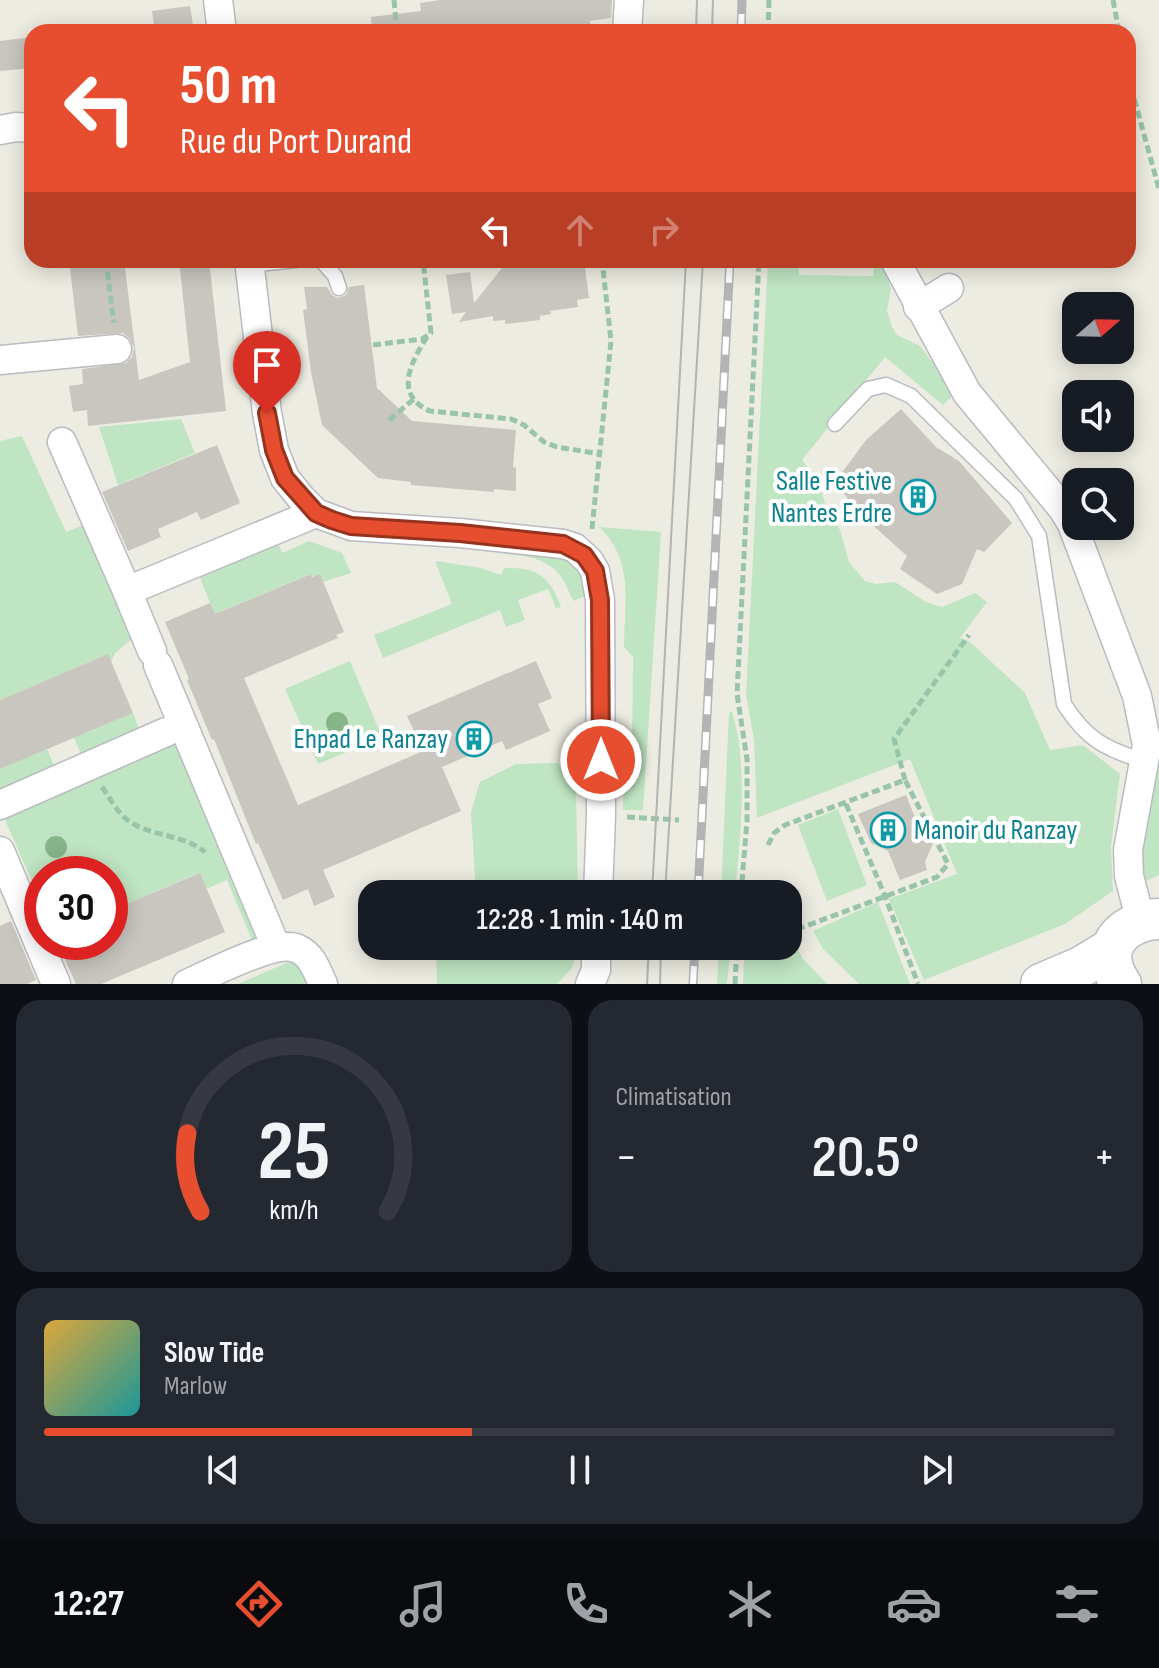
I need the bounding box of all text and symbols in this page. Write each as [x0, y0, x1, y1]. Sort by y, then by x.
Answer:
text: 50 m [180, 53, 277, 120]
icon: left [48, 56, 152, 160]
text: Rue du Port Durand [180, 121, 412, 164]
icon: left [474, 208, 518, 252]
icon: ahead [558, 208, 602, 252]
icon: right [642, 208, 686, 252]
north arrow [1062, 292, 1134, 364]
map controls [1062, 292, 1134, 540]
pin [233, 331, 301, 413]
icon: arrive [245, 343, 289, 387]
button: sound [1062, 380, 1134, 452]
place label: Salle Festive Nantes Erdre [771, 465, 892, 530]
button: search [1062, 468, 1134, 540]
building icon: Salle Festive Nantes Erdre [899, 478, 937, 516]
position arrow [559, 718, 643, 802]
building icon: Ehpad Le Ranzay [455, 720, 493, 758]
place label: Ehpad Le Ranzay [293, 723, 448, 756]
building icon: Manoir du Ranzay [869, 811, 907, 849]
place label: Manoir du Ranzay [914, 814, 1078, 847]
speed limit sign: 30 [24, 856, 128, 960]
text: 12:28 · 1 min · 140 m [477, 902, 683, 938]
text: Climatisation [616, 1082, 732, 1113]
text: 25 [257, 1103, 330, 1203]
text: 20.5° [811, 1122, 919, 1194]
text: − [616, 1131, 637, 1184]
text: + [1093, 1131, 1115, 1184]
text: km/h [269, 1193, 318, 1228]
text: Slow Tide [164, 1335, 264, 1371]
text: Marlow [164, 1371, 227, 1402]
icon: previous [201, 1448, 245, 1492]
icon: pause [558, 1448, 602, 1492]
icon: next [915, 1448, 959, 1492]
icon: directions [231, 1576, 287, 1632]
icon: music [395, 1576, 451, 1632]
icon: phone [558, 1576, 614, 1632]
icon: climate [722, 1576, 778, 1632]
icon: car [886, 1576, 942, 1632]
icon: filters [1049, 1576, 1105, 1632]
text: 12:27 [54, 1583, 124, 1626]

